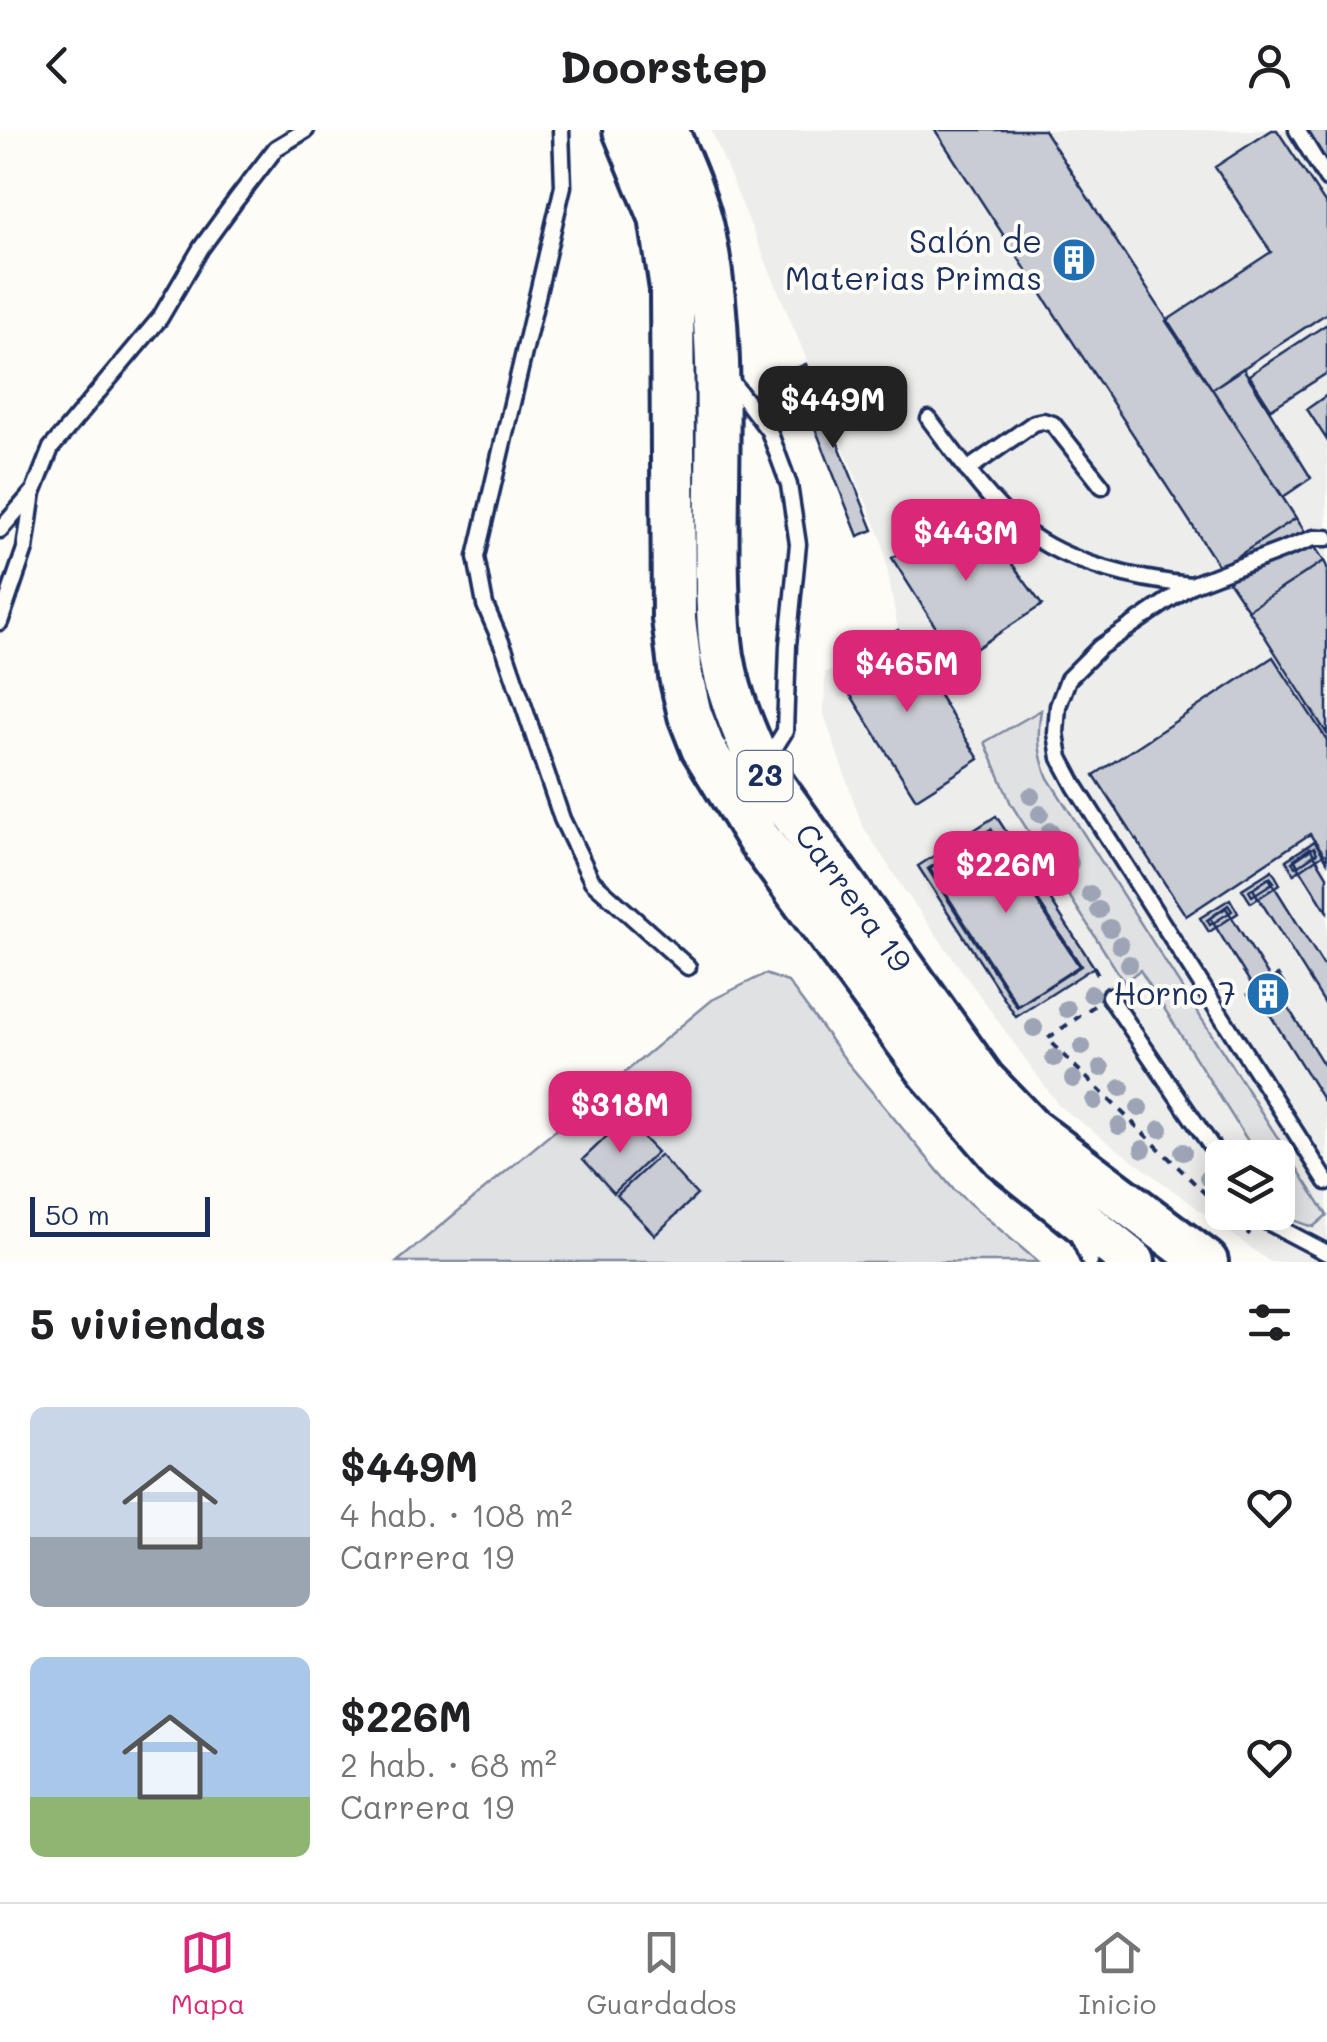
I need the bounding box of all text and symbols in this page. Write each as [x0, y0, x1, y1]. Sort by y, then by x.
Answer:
text: Doorstep [559, 36, 768, 94]
icon: back [30, 38, 85, 93]
icon: person [1242, 38, 1297, 93]
place label: Salón de Materias Primas [785, 219, 1042, 298]
building icon: Salón de Materias Primas [1051, 237, 1097, 283]
pin: $449M [763, 366, 903, 451]
text: $449M [780, 377, 886, 419]
pin: $443M [896, 499, 1036, 584]
text: $443M [913, 510, 1019, 552]
pin: $465M [837, 630, 977, 715]
text: $465M [855, 641, 959, 683]
road number: 23 [738, 751, 792, 801]
street label: Carrera 19 [786, 814, 923, 980]
pin: $226M [936, 831, 1076, 916]
text: $226M [956, 842, 1056, 884]
place label: Horno 7 [1113, 971, 1236, 1013]
building icon: Horno 7 [1245, 971, 1291, 1017]
pin: $318M [550, 1071, 690, 1156]
text: $318M [571, 1082, 669, 1124]
map controls [1205, 1140, 1295, 1230]
button: layers [1205, 1140, 1295, 1230]
scale bar [30, 1192, 210, 1236]
text: 50 m [45, 1196, 110, 1232]
text: 5 viviendas [30, 1295, 266, 1350]
icon: filters [1242, 1295, 1297, 1350]
text: $449M [340, 1438, 478, 1493]
icon: home [110, 1447, 230, 1567]
icon: heart [1242, 1480, 1297, 1535]
text: 4 hab. · 108 m² [340, 1493, 573, 1535]
text: Carrera 19 [340, 1535, 514, 1577]
text: $226M [340, 1688, 472, 1743]
icon: home [110, 1697, 230, 1817]
icon: heart [1242, 1730, 1297, 1785]
text: 2 hab. · 68 m² [340, 1743, 557, 1785]
text: Carrera 19 [340, 1785, 514, 1827]
tab: Mapa [171, 1925, 245, 2021]
tab: Guardados [586, 1925, 737, 2021]
tab: Inicio [1078, 1925, 1156, 2021]

